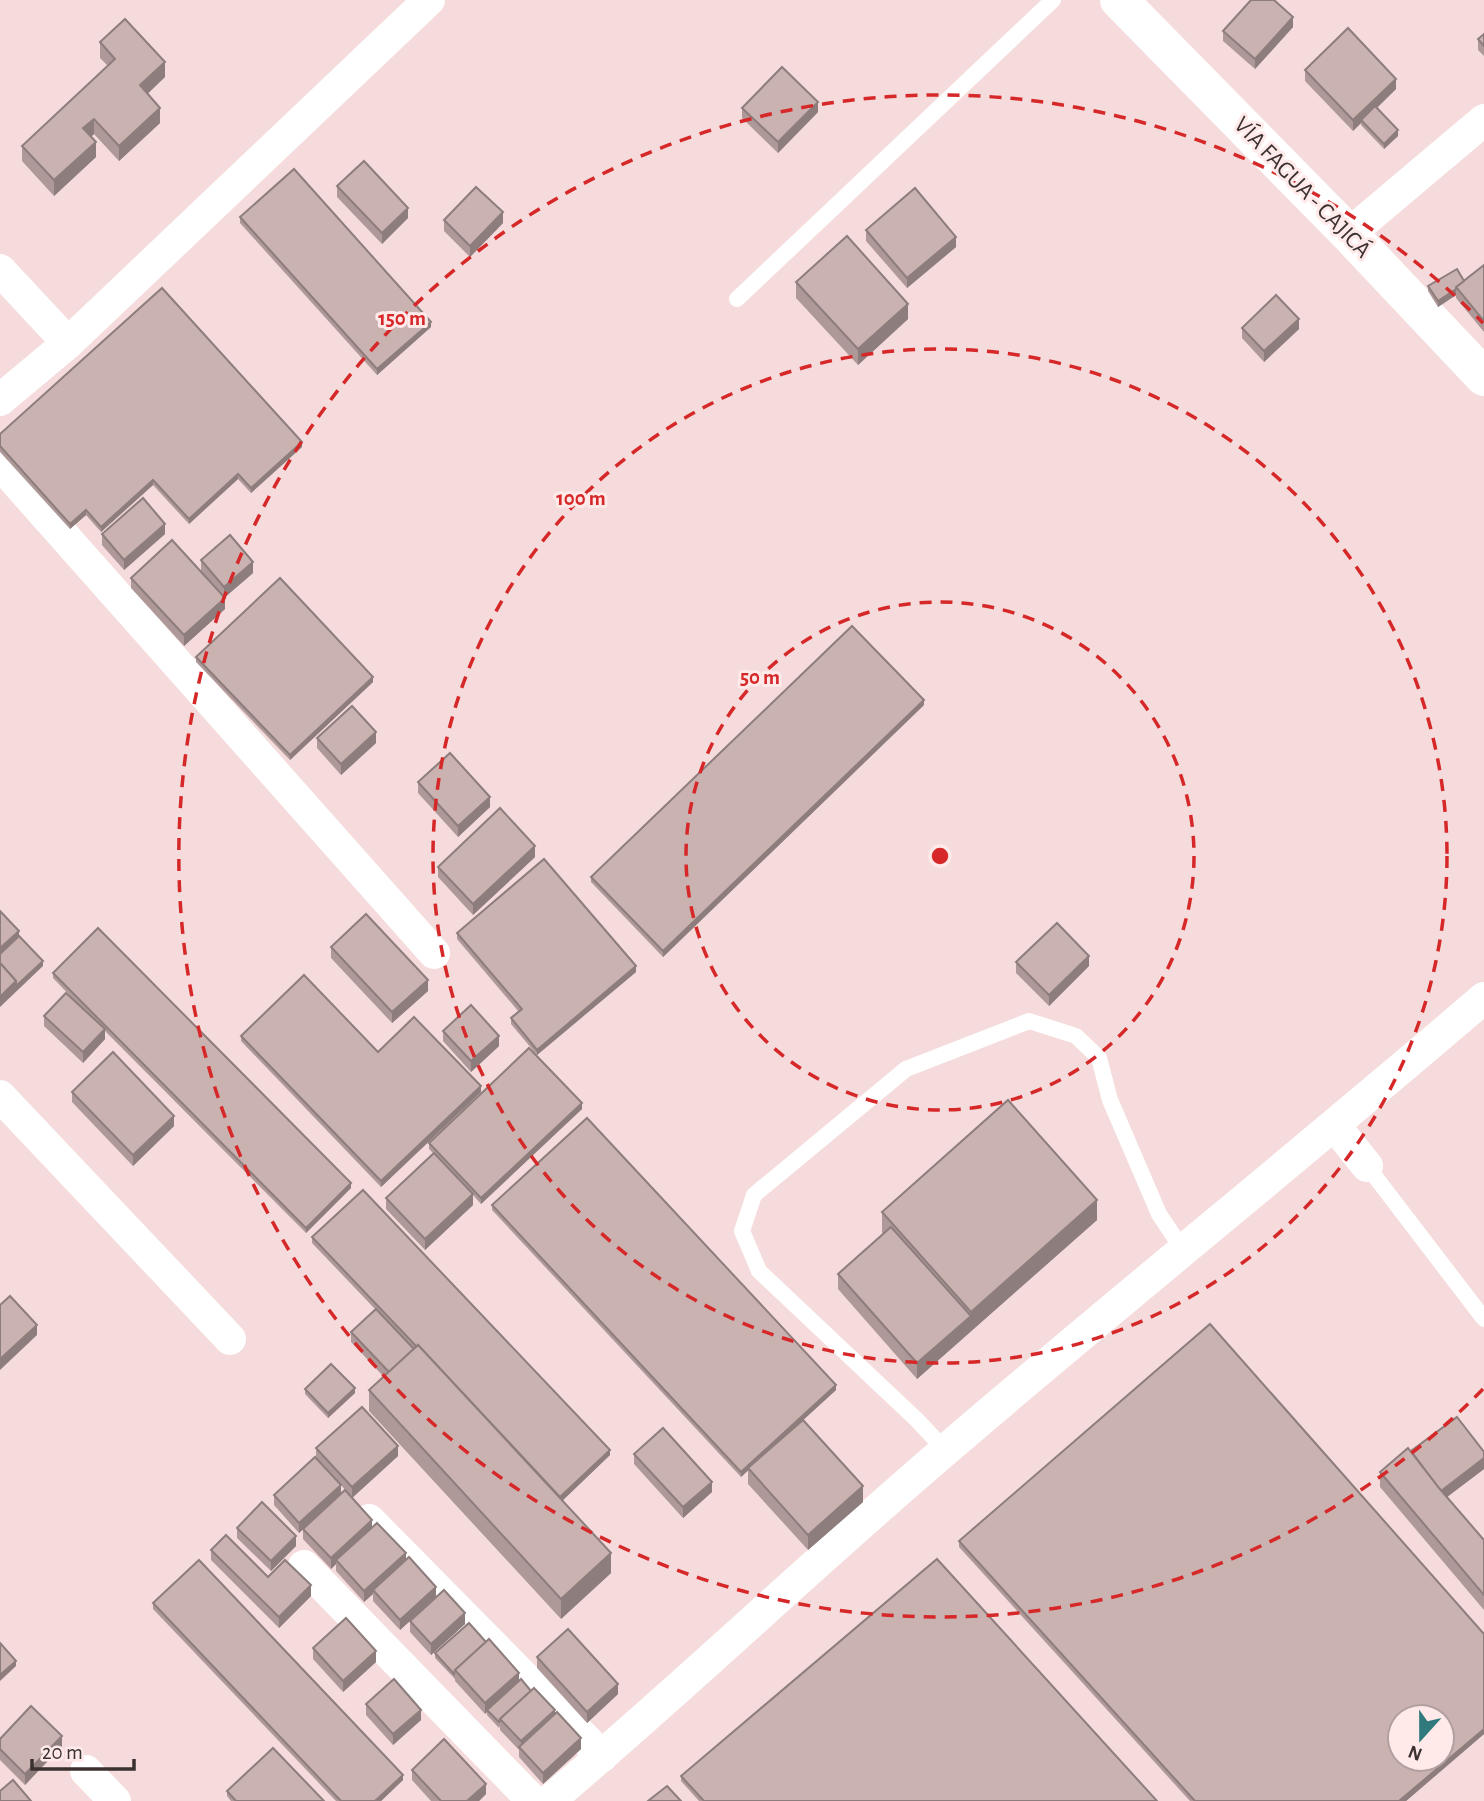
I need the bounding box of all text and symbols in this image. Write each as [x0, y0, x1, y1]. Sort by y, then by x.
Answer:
street label: VÍA FAGUA - CAJICÁ [1229, 111, 1377, 263]
text: 150 m [378, 308, 426, 329]
text: 100 m [556, 488, 606, 509]
text: 50 m [740, 667, 780, 688]
centre of rings [928, 844, 952, 868]
north arrow [1386, 1703, 1456, 1773]
scale bar [32, 1728, 133, 1772]
text: N [1406, 1741, 1425, 1764]
text: 20 m [42, 1742, 83, 1763]

